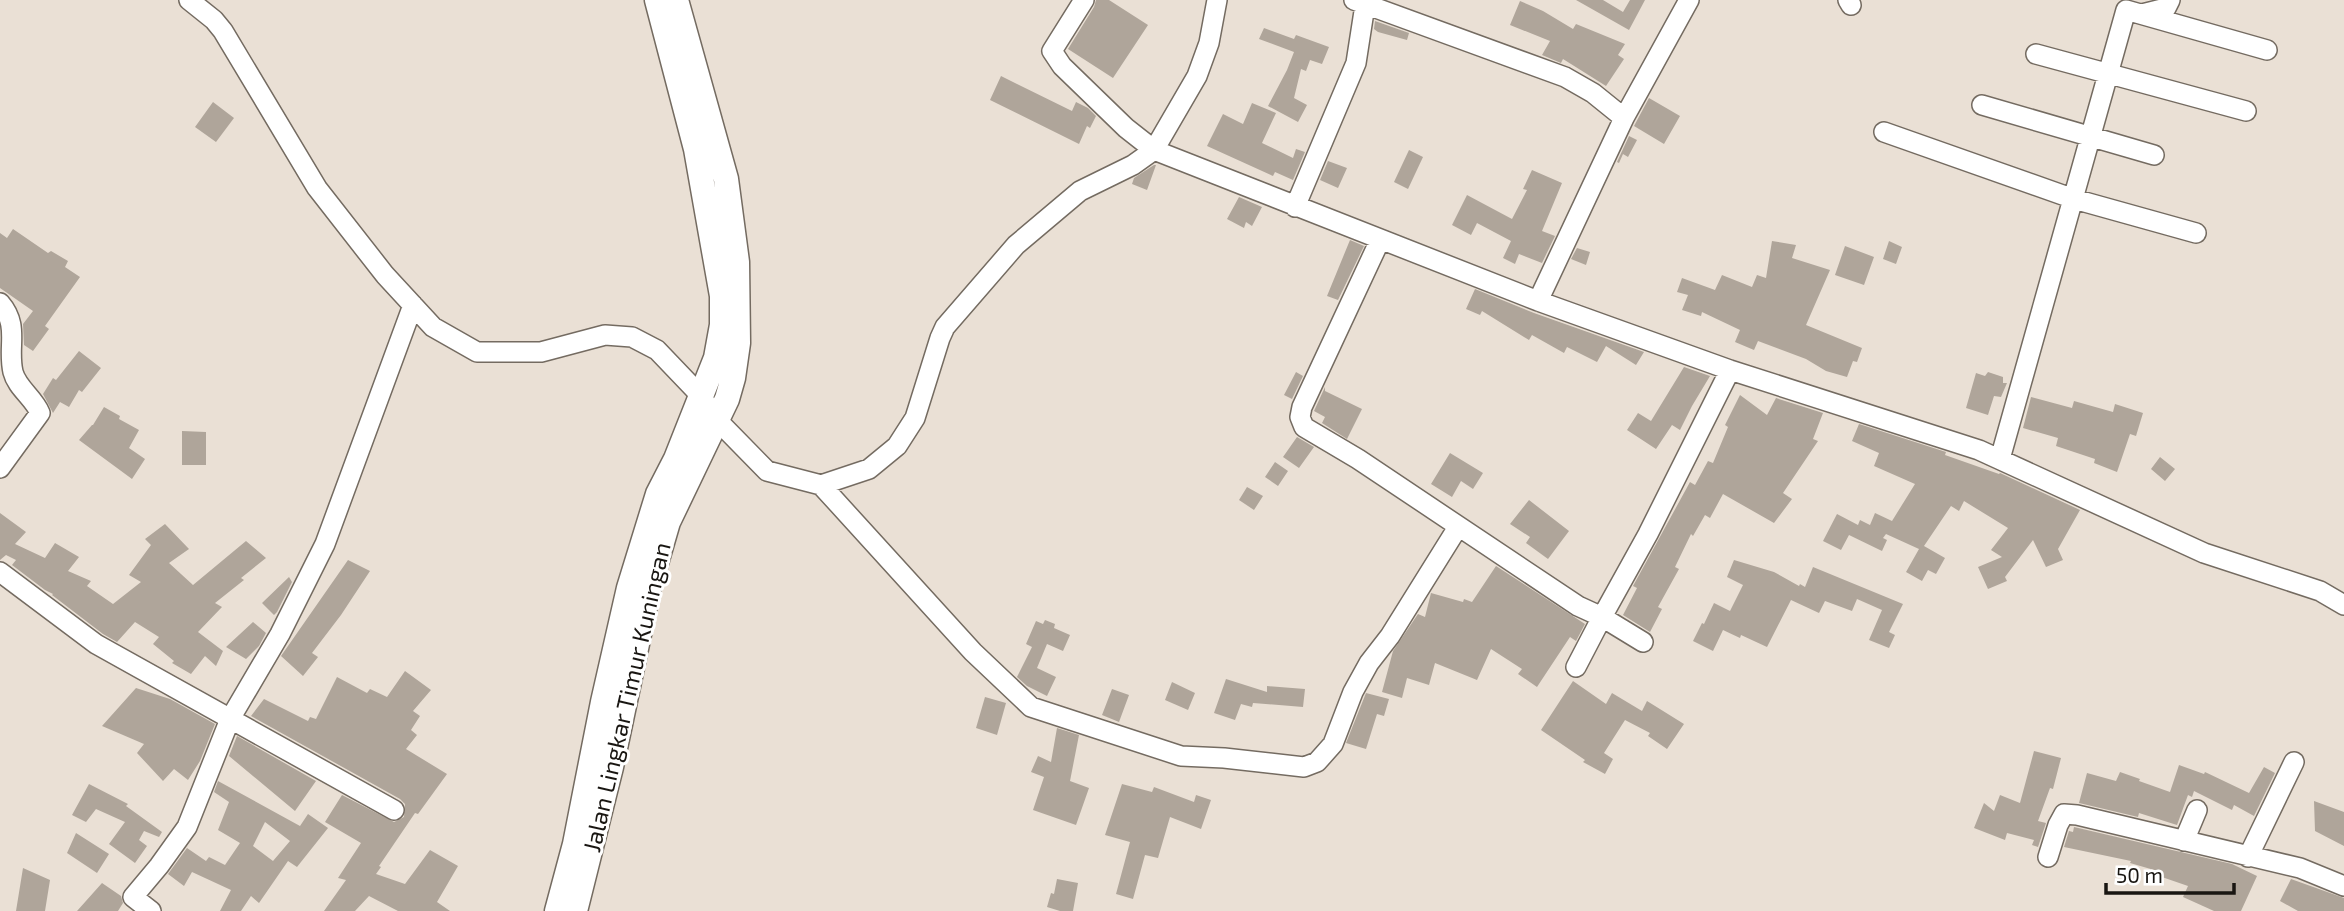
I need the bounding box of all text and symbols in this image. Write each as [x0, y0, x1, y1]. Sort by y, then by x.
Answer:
street label: Jalan Lingkar Timur Kuningan [576, 539, 676, 855]
scale bar [2106, 852, 2234, 896]
text: 50 m [2116, 862, 2163, 887]

